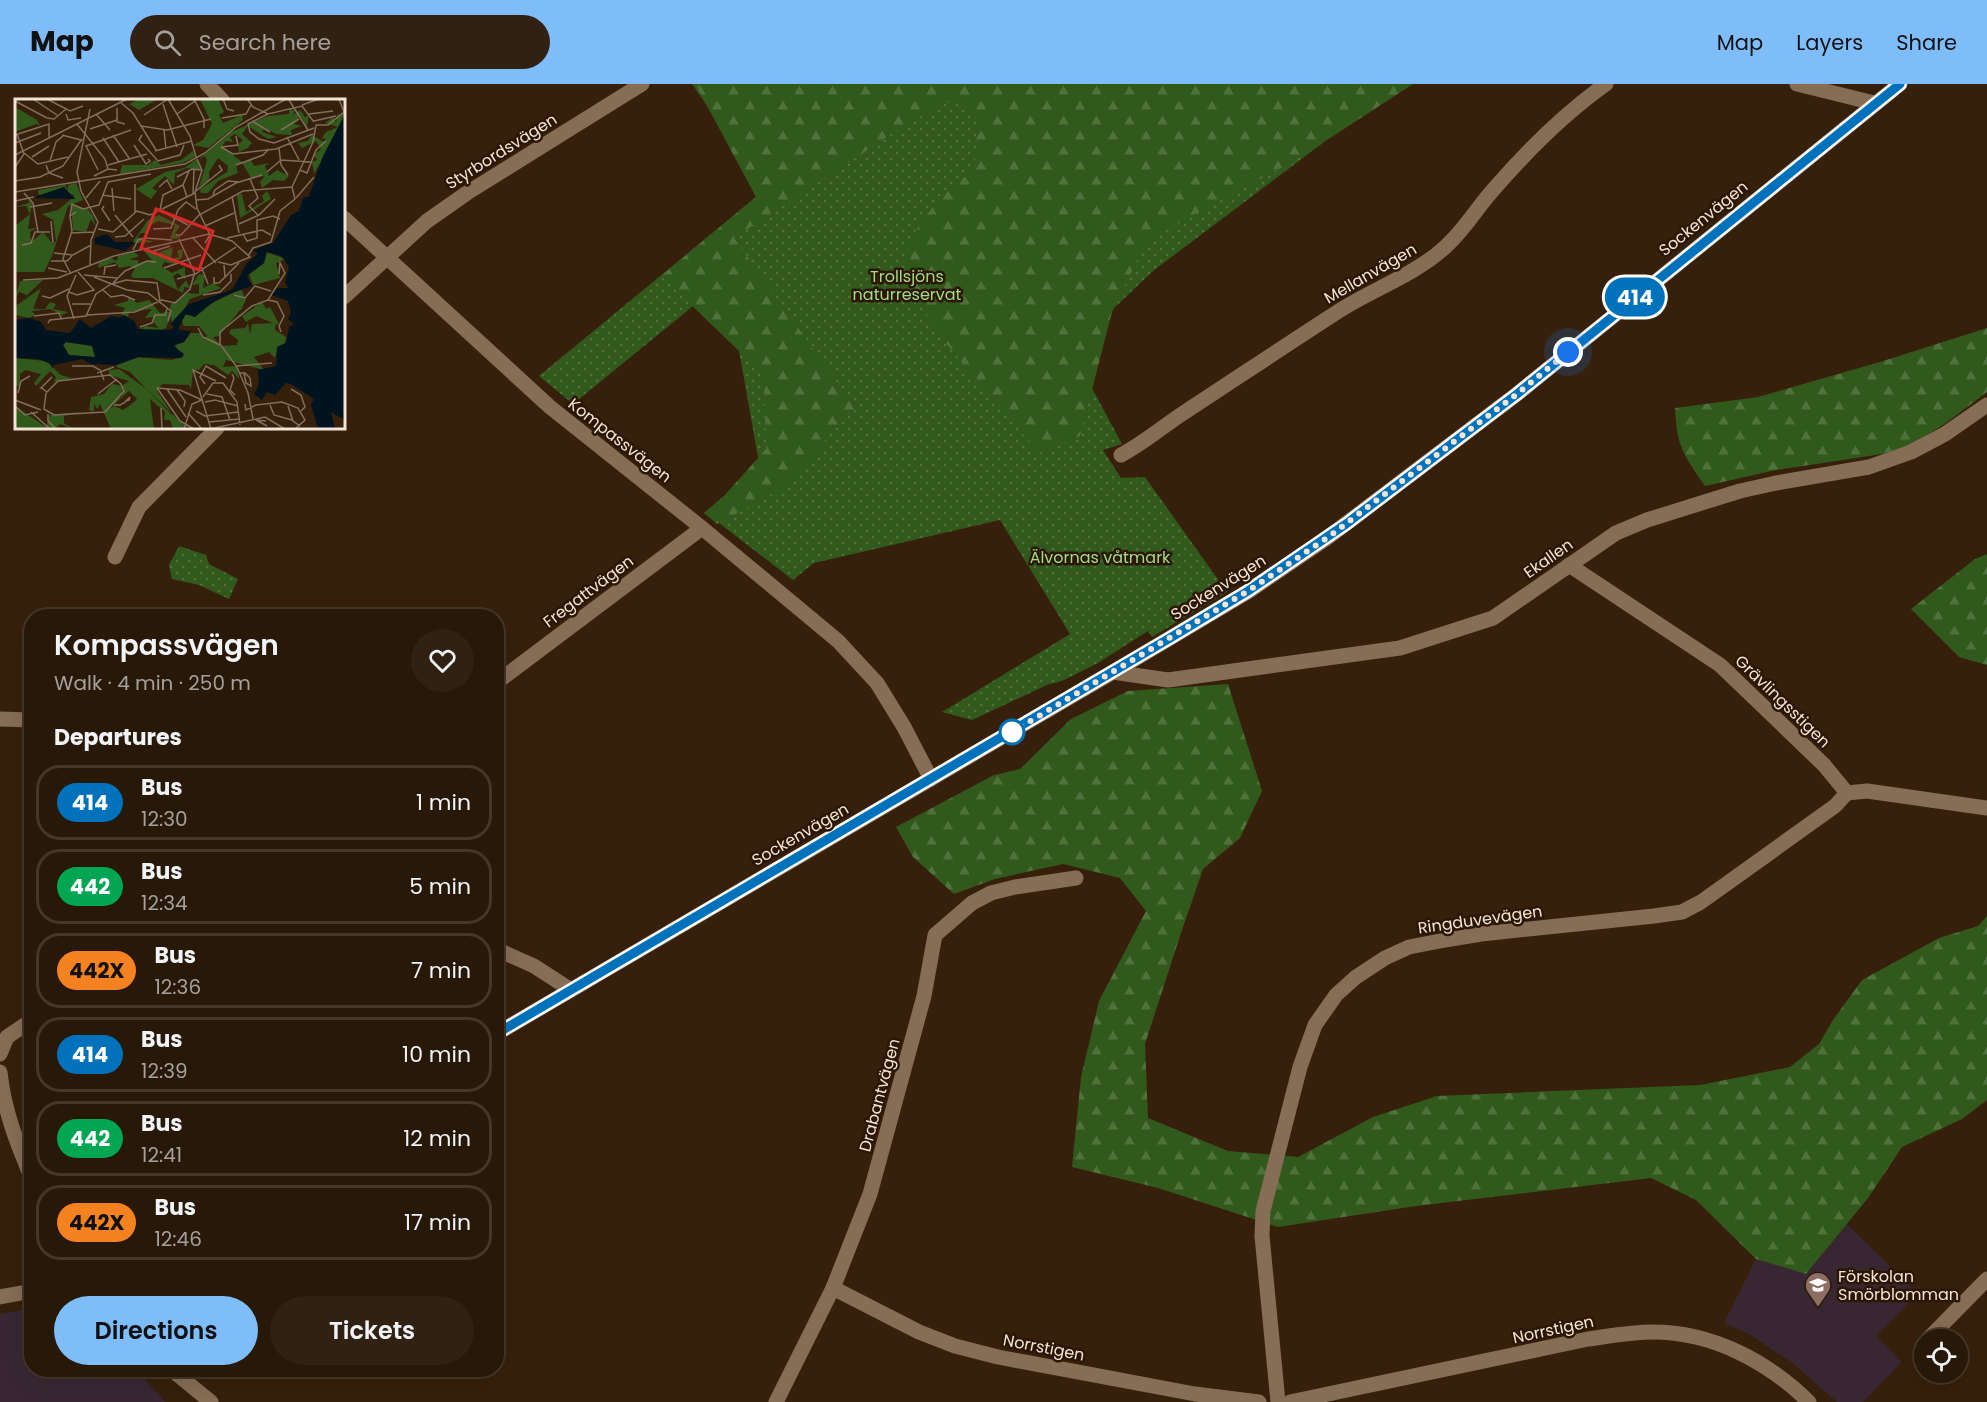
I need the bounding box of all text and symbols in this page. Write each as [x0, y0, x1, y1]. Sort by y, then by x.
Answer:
search box [130, 15, 550, 69]
text: Map [30, 22, 94, 61]
icon: search [151, 26, 184, 59]
text: Search here [199, 27, 331, 58]
text: Map [1717, 28, 1763, 57]
text: Layers [1796, 28, 1863, 57]
text: Share [1896, 28, 1957, 57]
inset map [15, 99, 345, 429]
street label: Styrbordsvägen [441, 108, 561, 195]
street label: Sockenvägen [1654, 175, 1753, 261]
street label: Mellanvägen [1320, 238, 1421, 309]
park label: Trollsjöns naturreservat [853, 265, 962, 306]
line badge: 414 [1600, 278, 1670, 316]
text: 414 [1617, 283, 1653, 312]
your location [1553, 337, 1583, 367]
street label: Kompassvägen [563, 393, 676, 488]
street label: Ekallen [1519, 533, 1578, 584]
park label: Älvornas våtmark [1030, 546, 1171, 569]
street label: Sockenvägen [1166, 549, 1270, 626]
street label: Fregattvägen [538, 550, 638, 633]
text: Kompassvägen [54, 626, 279, 665]
button: heart [411, 629, 474, 692]
street label: Grävlingsstigen [1730, 650, 1835, 753]
text: Walk · 4 min · 250 m [54, 669, 251, 697]
unlabelled marker [999, 719, 1025, 745]
text: Departures [54, 722, 182, 753]
text: Bus [141, 772, 183, 803]
text: 1 min [416, 787, 471, 818]
text: 414 [72, 788, 108, 817]
street label: Sockenvägen [748, 797, 853, 872]
text: 12:30 [141, 805, 188, 833]
text: Bus [141, 856, 183, 887]
text: 5 min [409, 871, 471, 902]
text: 442 [70, 872, 110, 901]
text: 12:34 [141, 889, 188, 917]
street label: Ringduvevägen [1416, 899, 1544, 940]
text: Bus [154, 940, 196, 971]
text: 7 min [411, 955, 471, 986]
text: 442X [69, 956, 124, 985]
text: 12:36 [154, 973, 201, 1001]
text: Bus [141, 1024, 183, 1055]
street label: Drabantvägen [853, 1036, 906, 1154]
text: 10 min [402, 1039, 471, 1070]
text: 414 [72, 1040, 108, 1069]
text: 12:39 [141, 1057, 188, 1085]
text: Bus [141, 1108, 183, 1139]
text: 12 min [403, 1123, 471, 1154]
text: 442 [70, 1124, 110, 1153]
text: 12:41 [141, 1141, 182, 1169]
text: Bus [154, 1192, 196, 1223]
text: 17 min [404, 1207, 471, 1238]
text: 442X [69, 1208, 124, 1237]
text: 12:46 [154, 1225, 202, 1253]
place label: Förskolan Smörblomman [1838, 1265, 1959, 1306]
school or university icon: Förskolan Smörblomman [1803, 1270, 1833, 1308]
button: Directions [54, 1296, 258, 1365]
button: Tickets [270, 1296, 474, 1365]
street label: Norrstigen [1510, 1310, 1596, 1349]
street label: Norrstigen [1001, 1328, 1087, 1367]
map controls [1914, 1329, 1968, 1383]
button: locate [1914, 1329, 1968, 1383]

